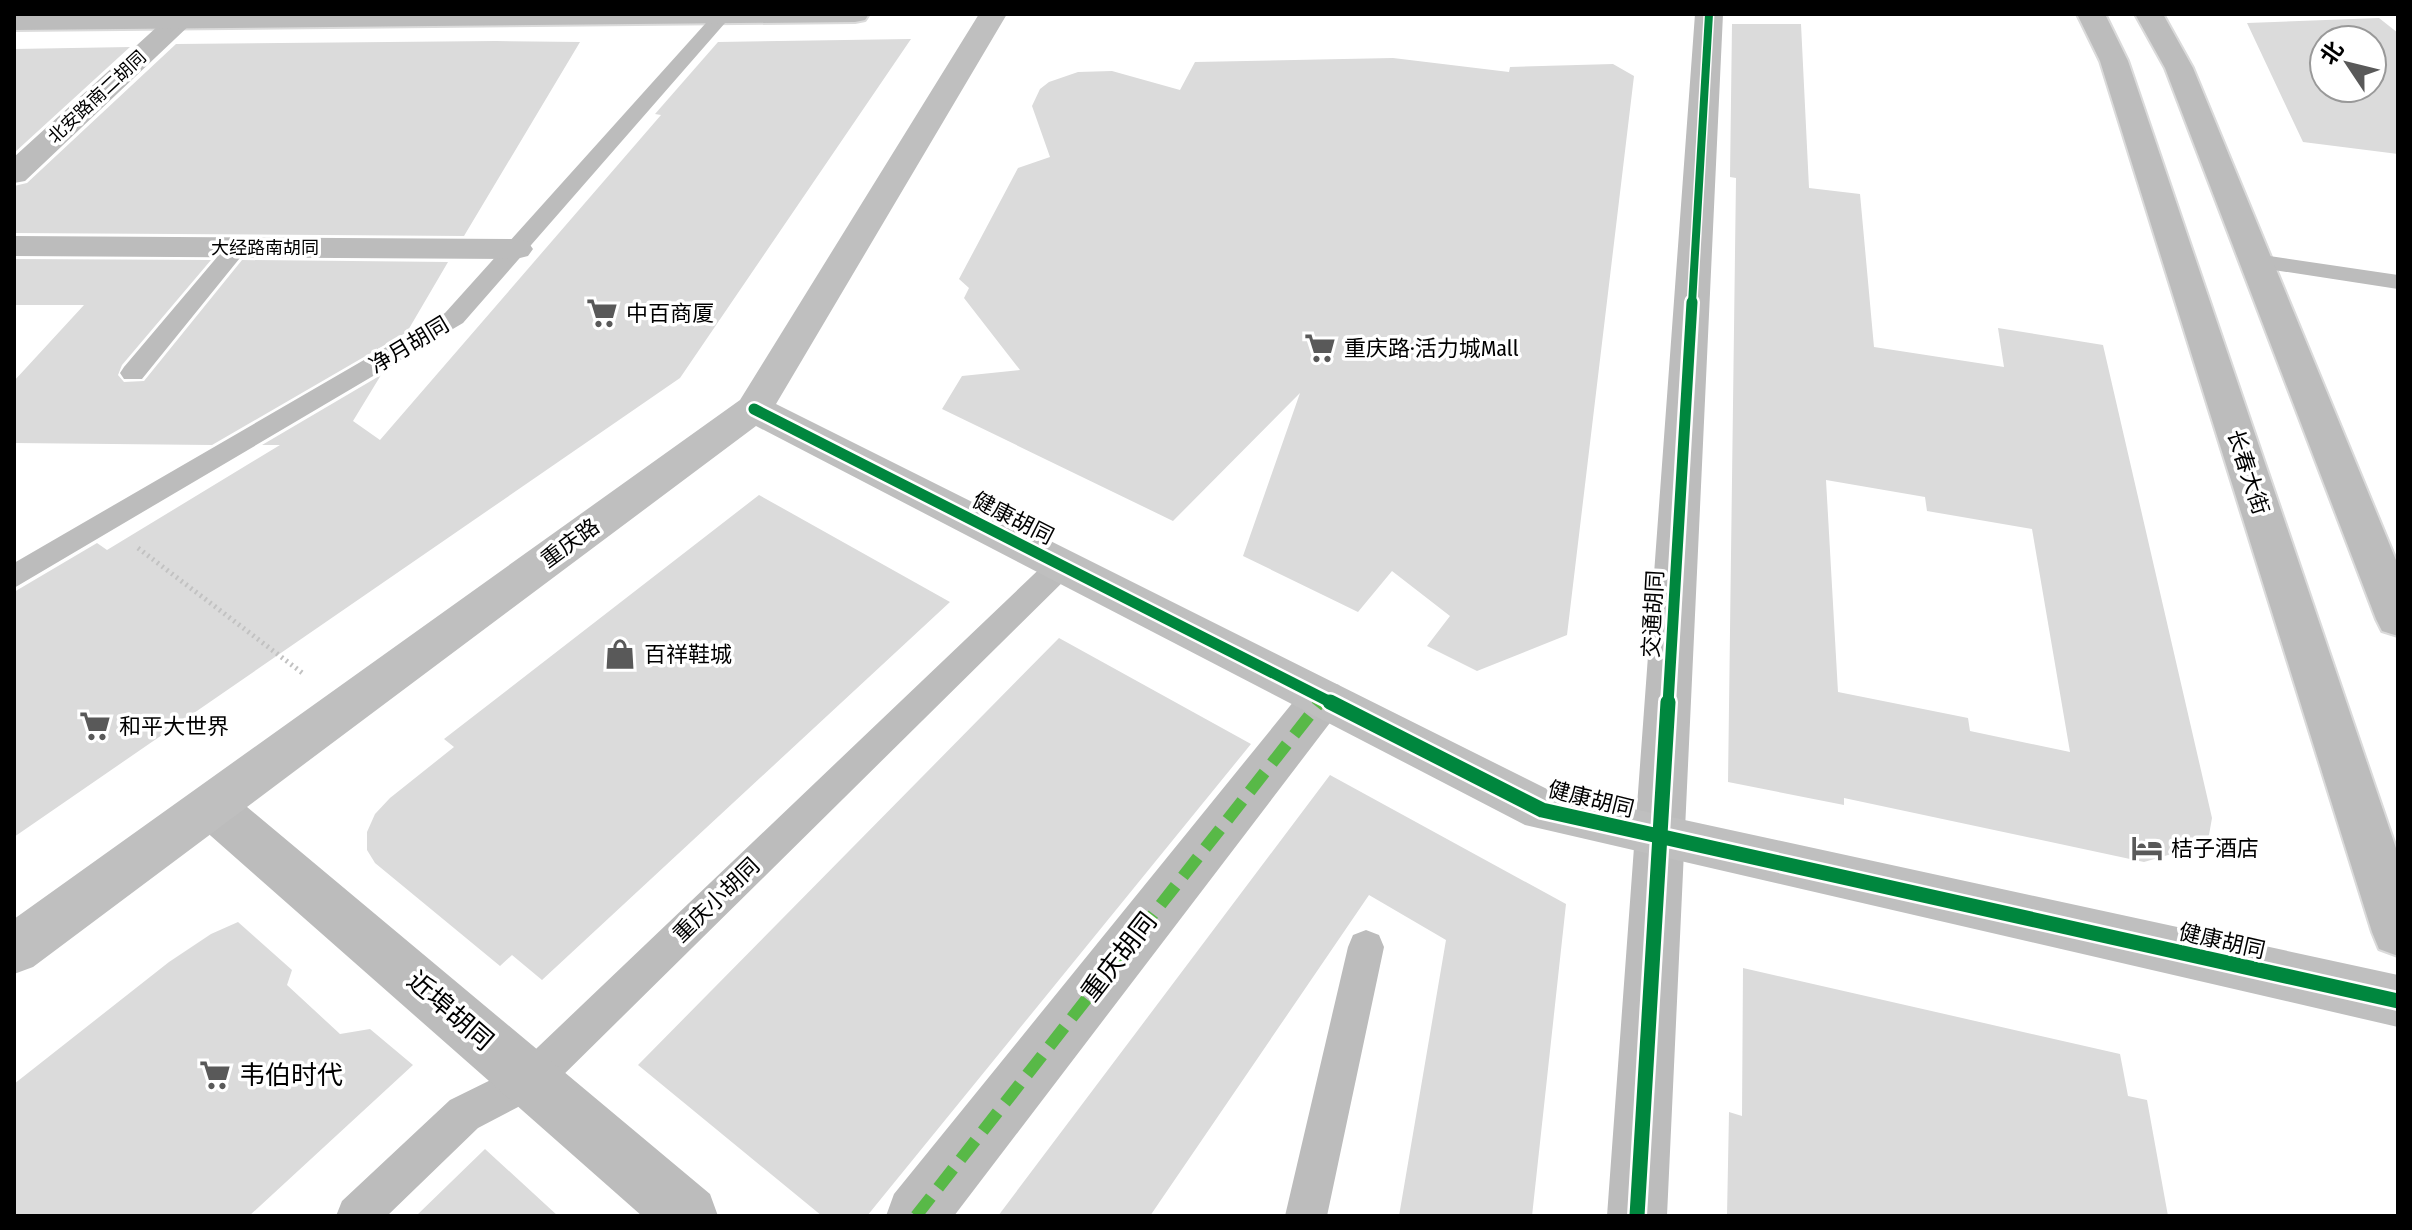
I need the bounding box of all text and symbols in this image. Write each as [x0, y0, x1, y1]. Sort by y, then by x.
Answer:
north arrow [2308, 24, 2388, 104]
text: 北 [2315, 36, 2349, 70]
street label: 北安路南二胡同 [43, 46, 151, 148]
street label: 大经路南胡同 [211, 237, 319, 259]
supermarket icon: 中百商厦 [585, 296, 619, 330]
place label: 中百商厦 [626, 300, 714, 327]
street label: 净月胡同 [364, 311, 454, 379]
supermarket icon: 重庆路·活力城Mall [1303, 331, 1337, 365]
place label: 重庆路·活力城Mall [1344, 335, 1519, 362]
street label: 长春大街 [2222, 426, 2274, 518]
street label: 健康胡同 [968, 486, 1058, 550]
street label: 重庆路 [535, 513, 605, 573]
street label: 交通胡同 [1637, 569, 1669, 659]
shop icon: 百祥鞋城 [603, 637, 637, 671]
place label: 百祥鞋城 [644, 641, 732, 668]
supermarket icon: 和平大世界 [78, 709, 112, 743]
place label: 和平大世界 [119, 713, 229, 740]
street label: 健康胡同 [1545, 775, 1637, 823]
hotel icon: 桔子酒店 [2130, 831, 2164, 865]
place label: 桔子酒店 [2171, 835, 2259, 862]
street label: 重庆小胡同 [667, 852, 765, 948]
street label: 重庆胡同 [1075, 906, 1163, 1008]
street label: 健康胡同 [2176, 918, 2268, 964]
street label: 近埠胡同 [401, 965, 499, 1057]
supermarket icon: 韦伯时代 [198, 1058, 232, 1092]
place label: 韦伯时代 [239, 1060, 343, 1091]

